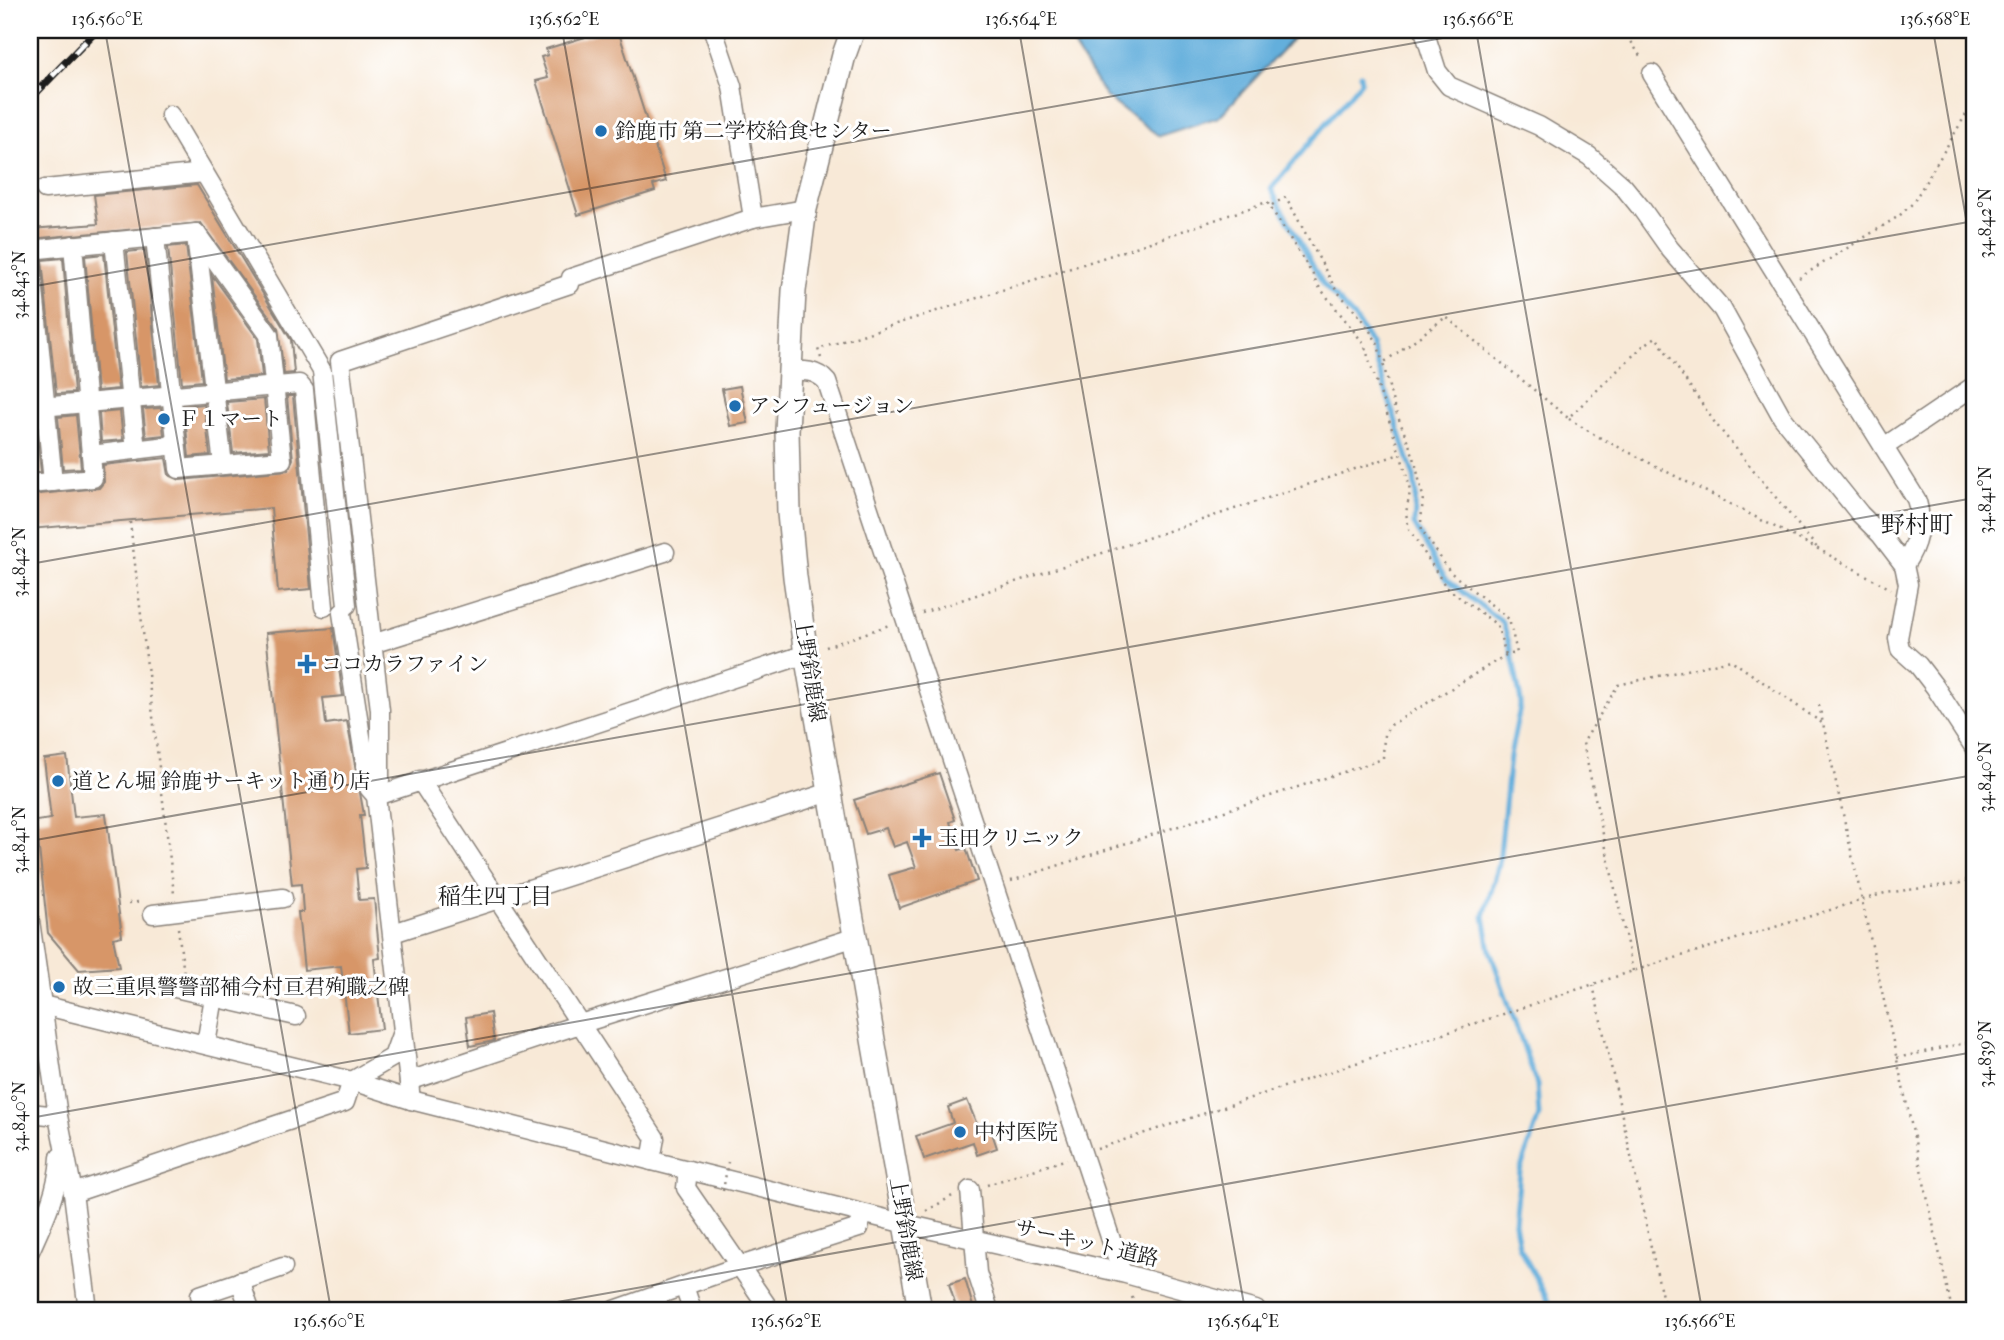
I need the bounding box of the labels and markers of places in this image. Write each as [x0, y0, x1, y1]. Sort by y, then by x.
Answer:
place label: 鈴鹿市 第二学校給食センター [615, 119, 892, 143]
marker: 鈴鹿市 第二学校給食センター [593, 123, 609, 139]
place label: アンフュージョン [749, 394, 914, 418]
marker: アンフュージョン [727, 398, 743, 414]
place label: Ｆ１マート [178, 407, 283, 431]
marker: Ｆ１マート [156, 411, 172, 427]
place label: ココカラファイン [321, 652, 489, 676]
marker: ココカラファイン [299, 656, 315, 672]
place label: 道とん堀 鈴鹿サーキット通り店 [72, 769, 370, 793]
marker: 道とん堀 鈴鹿サーキット通り店 [50, 773, 66, 789]
place label: 玉田クリニック [938, 826, 1084, 850]
marker: 玉田クリニック [912, 828, 932, 848]
place label: 故三重県警警部補今村亘君殉職之碑 [73, 975, 409, 999]
marker: 故三重県警警部補今村亘君殉職之碑 [51, 979, 67, 995]
place label: 中村医院 [974, 1120, 1058, 1144]
marker: 中村医院 [952, 1124, 968, 1140]

